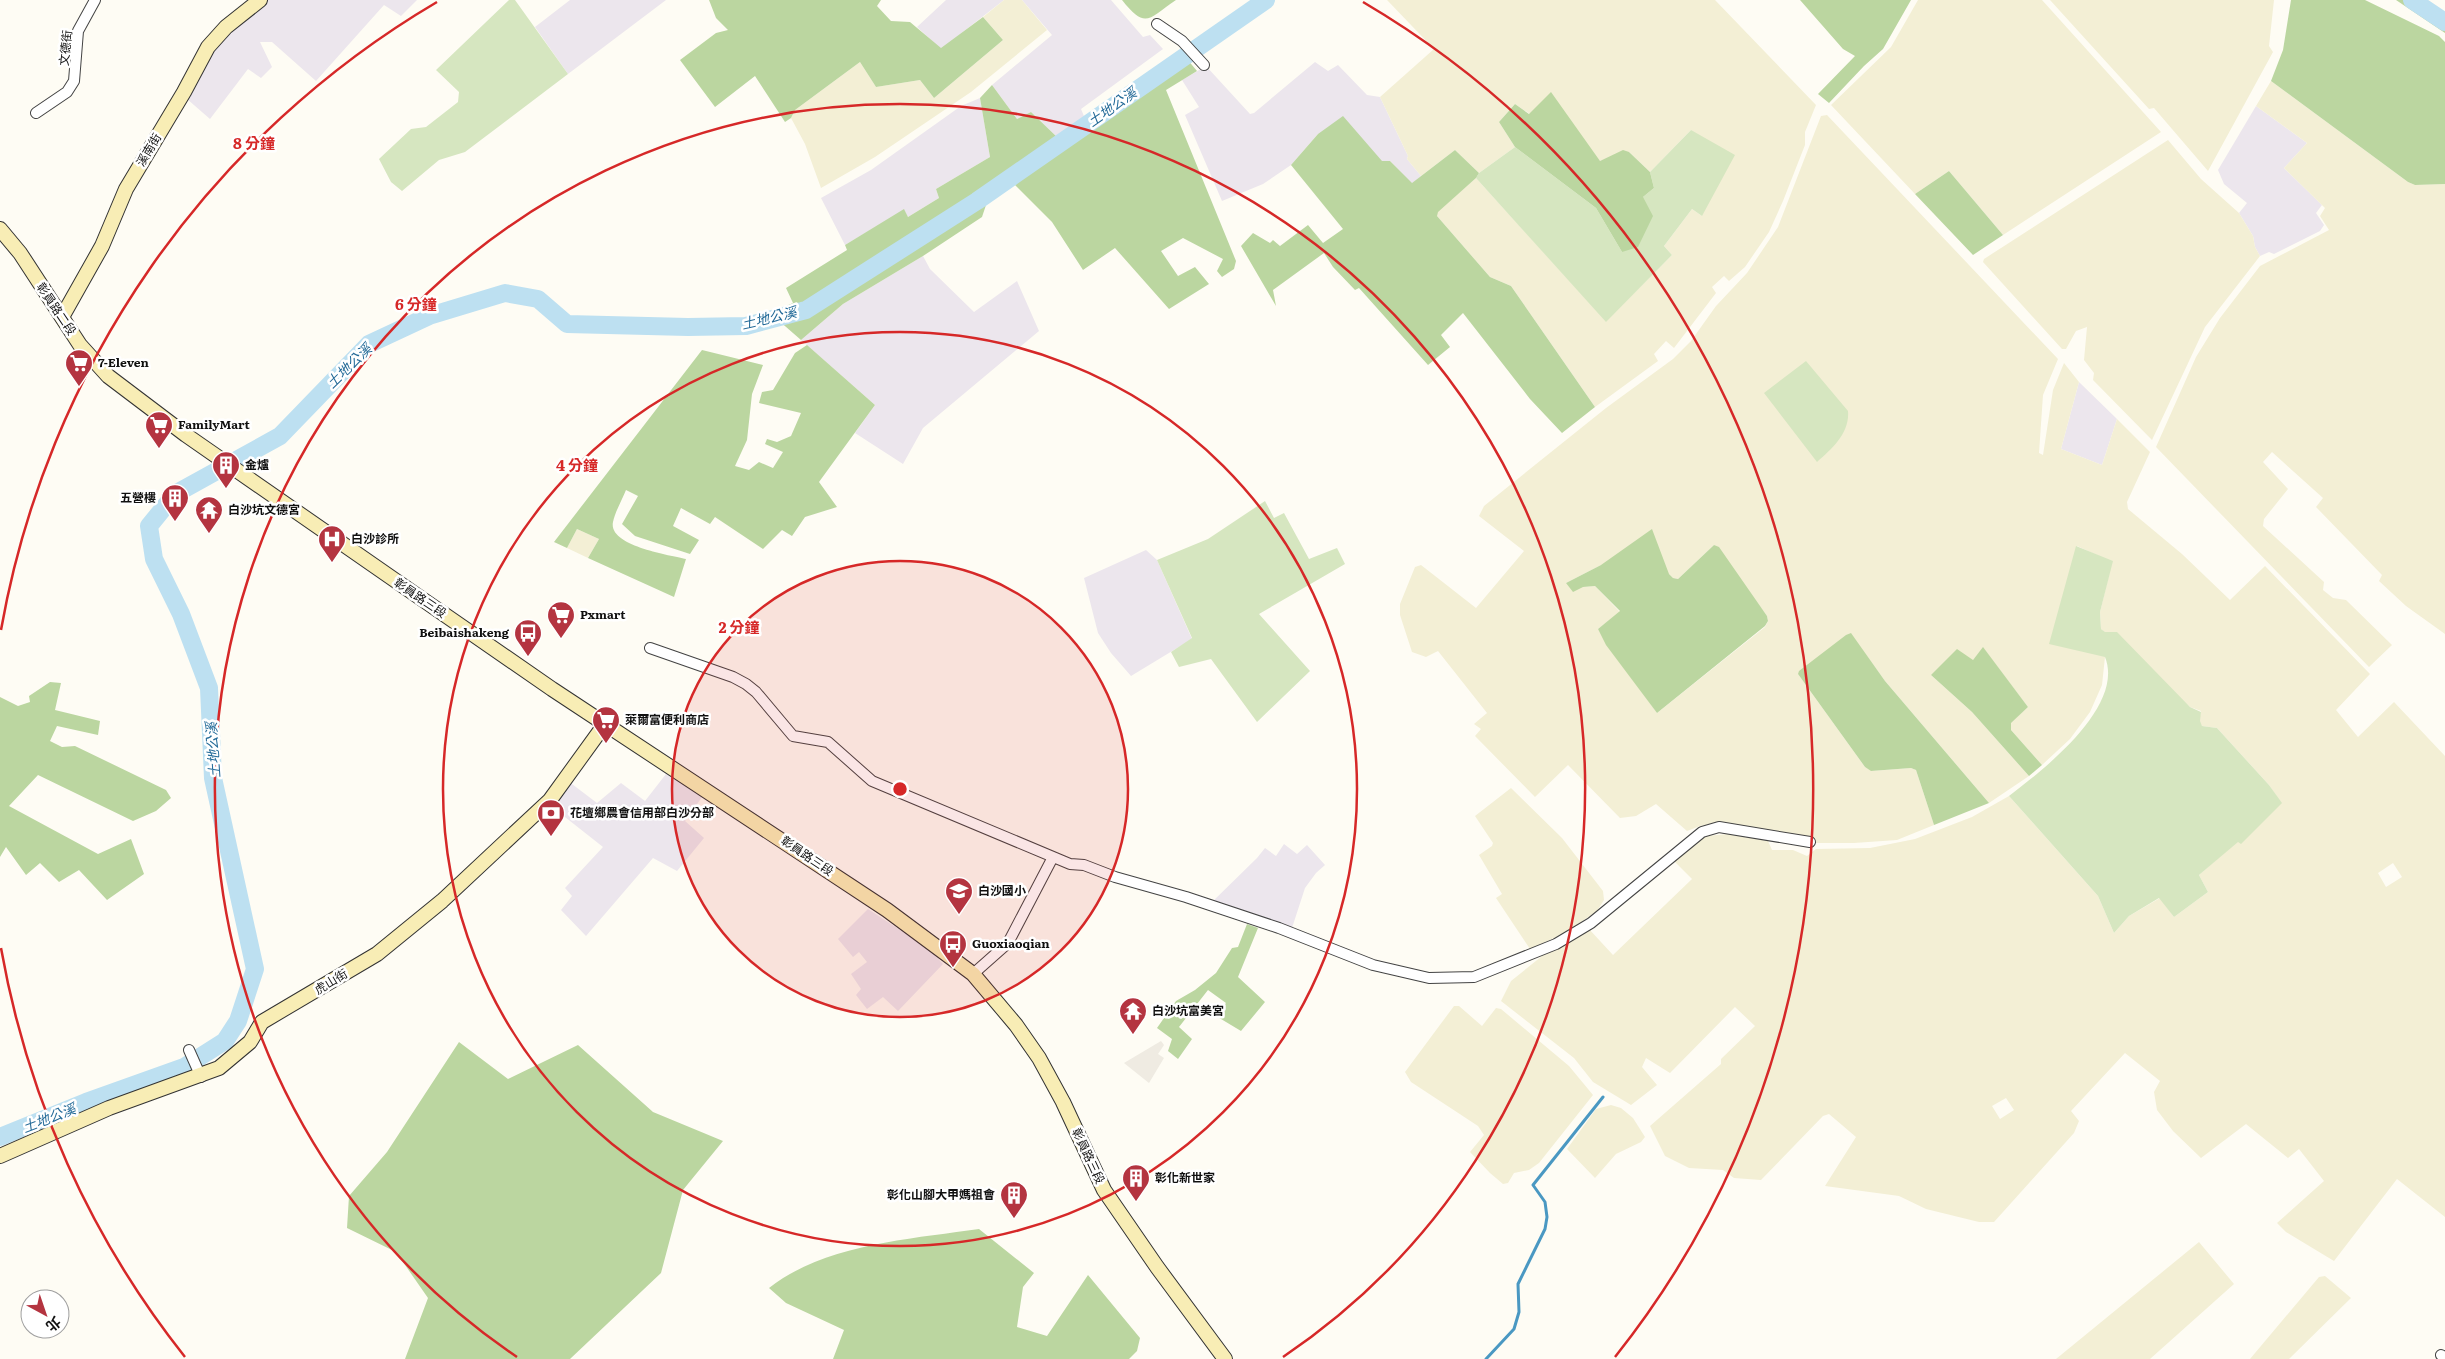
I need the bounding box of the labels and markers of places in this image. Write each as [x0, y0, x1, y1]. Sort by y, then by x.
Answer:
supermarket icon: 7-Eleven [64, 348, 94, 387]
place label: 7-Eleven [98, 353, 150, 371]
supermarket icon: FamilyMart [144, 410, 174, 449]
place label: FamilyMart [178, 415, 251, 433]
building icon: 金爐 [211, 450, 241, 489]
place label: 金爐 [245, 455, 269, 473]
building icon: 五營樓 [160, 483, 190, 522]
place label: 五營樓 [120, 488, 156, 506]
temple icon: 白沙坑文德宮 [194, 495, 224, 534]
place label: 白沙坑文德宮 [228, 500, 300, 518]
hospital icon: 白沙診所 [317, 524, 347, 563]
place label: 白沙診所 [351, 529, 399, 547]
supermarket icon: Pxmart [546, 600, 576, 639]
place label: Pxmart [580, 605, 626, 623]
bus stop icon: Beibaishakeng [513, 618, 543, 657]
place label: Beibaishakeng [419, 623, 510, 641]
supermarket icon: 萊爾富便利商店 [591, 705, 621, 744]
place label: 萊爾富便利商店 [625, 710, 709, 728]
centre of rings [891, 780, 909, 798]
bank icon: 花壇鄉農會信用部白沙分部 [536, 798, 566, 837]
place label: 花壇鄉農會信用部白沙分部 [570, 803, 714, 821]
school or university icon: 白沙國小 [944, 876, 974, 915]
place label: 白沙國小 [978, 881, 1026, 899]
bus stop icon: Guoxiaoqian [938, 929, 968, 968]
place label: Guoxiaoqian [972, 934, 1050, 952]
temple icon: 白沙坑富美宮 [1118, 996, 1148, 1035]
place label: 白沙坑富美宮 [1152, 1001, 1224, 1019]
building icon: 彰化新世家 [1121, 1163, 1151, 1202]
place label: 彰化新世家 [1155, 1168, 1215, 1186]
building icon: 彰化山腳大甲媽祖會 [999, 1180, 1029, 1219]
place label: 彰化山腳大甲媽祖會 [887, 1185, 995, 1203]

